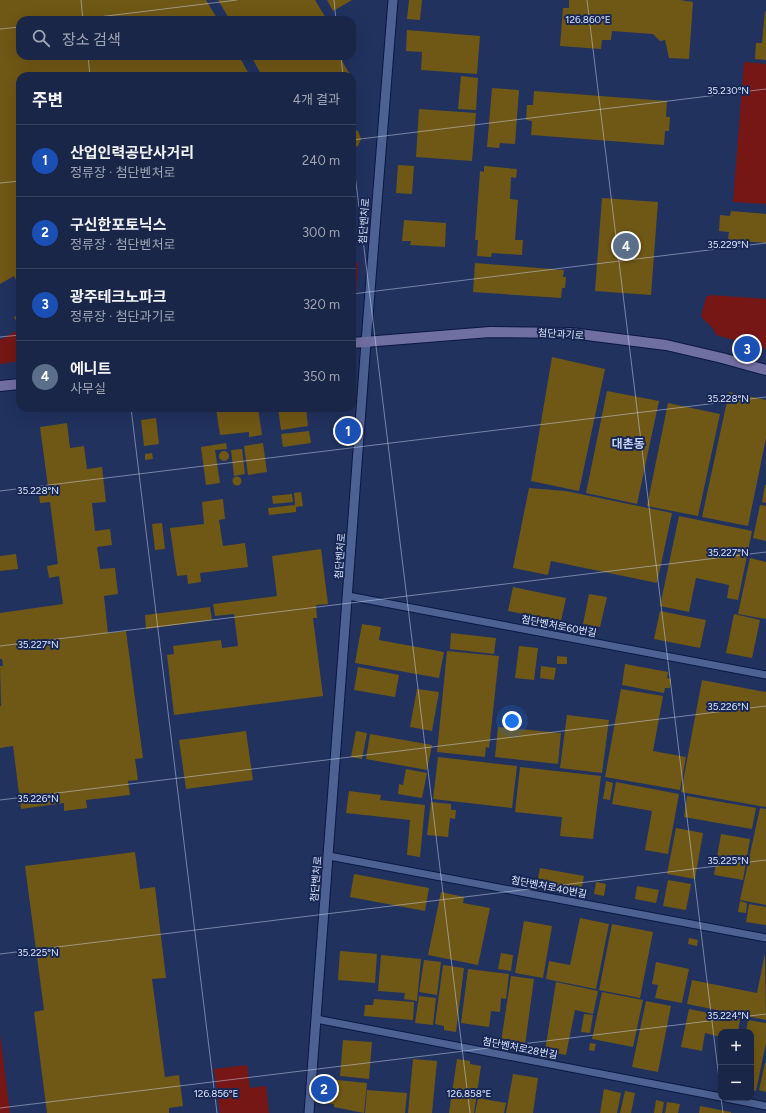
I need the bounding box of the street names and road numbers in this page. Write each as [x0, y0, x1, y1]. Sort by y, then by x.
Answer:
street label: 첨단벤처로 [356, 198, 372, 244]
street label: 첨단과기로 [538, 326, 584, 342]
street label: 첨단벤처로 [332, 533, 348, 579]
street label: 첨단벤처로60번길 [520, 612, 598, 640]
street label: 첨단벤처로 [308, 856, 324, 902]
street label: 첨단벤처로40번길 [510, 873, 588, 901]
street label: 첨단벤처로28번길 [481, 1034, 559, 1062]

